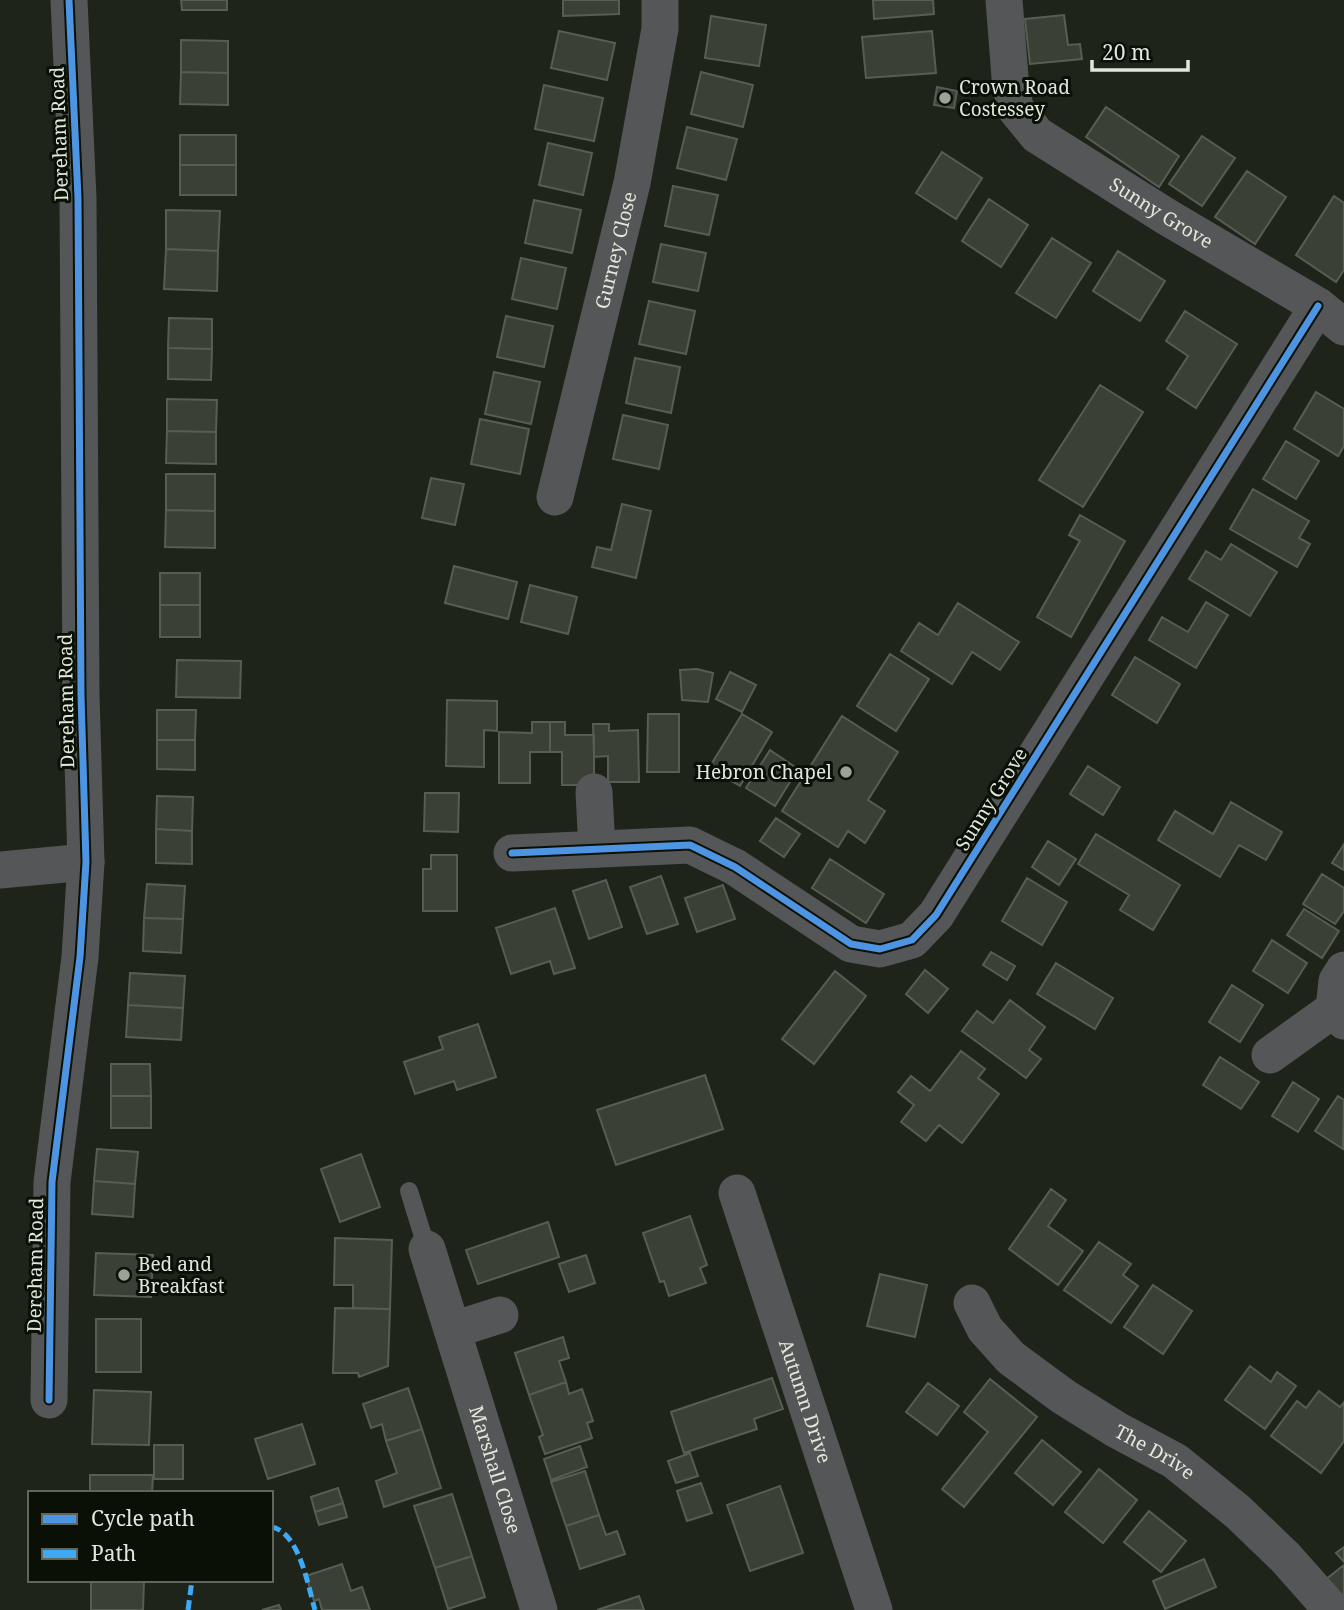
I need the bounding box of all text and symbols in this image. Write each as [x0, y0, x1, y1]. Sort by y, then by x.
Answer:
scale bar [1092, 28, 1188, 72]
text: 20 m [1102, 38, 1151, 66]
street label: Dereham Road [44, 66, 74, 202]
place label: Crown Road Costessey [959, 74, 1070, 122]
marker: Crown Road Costessey [937, 90, 953, 106]
street label: Sunny Grove [1105, 171, 1218, 254]
street label: Gurney Close [589, 189, 642, 312]
street label: Dereham Road [52, 633, 80, 768]
street label: Sunny Grove [949, 743, 1033, 855]
place label: Hebron Chapel [696, 759, 832, 785]
marker: Hebron Chapel [838, 764, 854, 780]
street label: Dereham Road [21, 1197, 49, 1332]
place label: Bed and Breakfast [138, 1251, 225, 1299]
marker: Bed and Breakfast [116, 1267, 132, 1283]
street label: Autumn Drive [773, 1336, 838, 1466]
street label: Marshall Close [463, 1402, 528, 1537]
street label: The Drive [1110, 1418, 1201, 1485]
legend [28, 1491, 273, 1582]
text: Cycle path [91, 1504, 195, 1532]
text: Path [91, 1539, 136, 1567]

